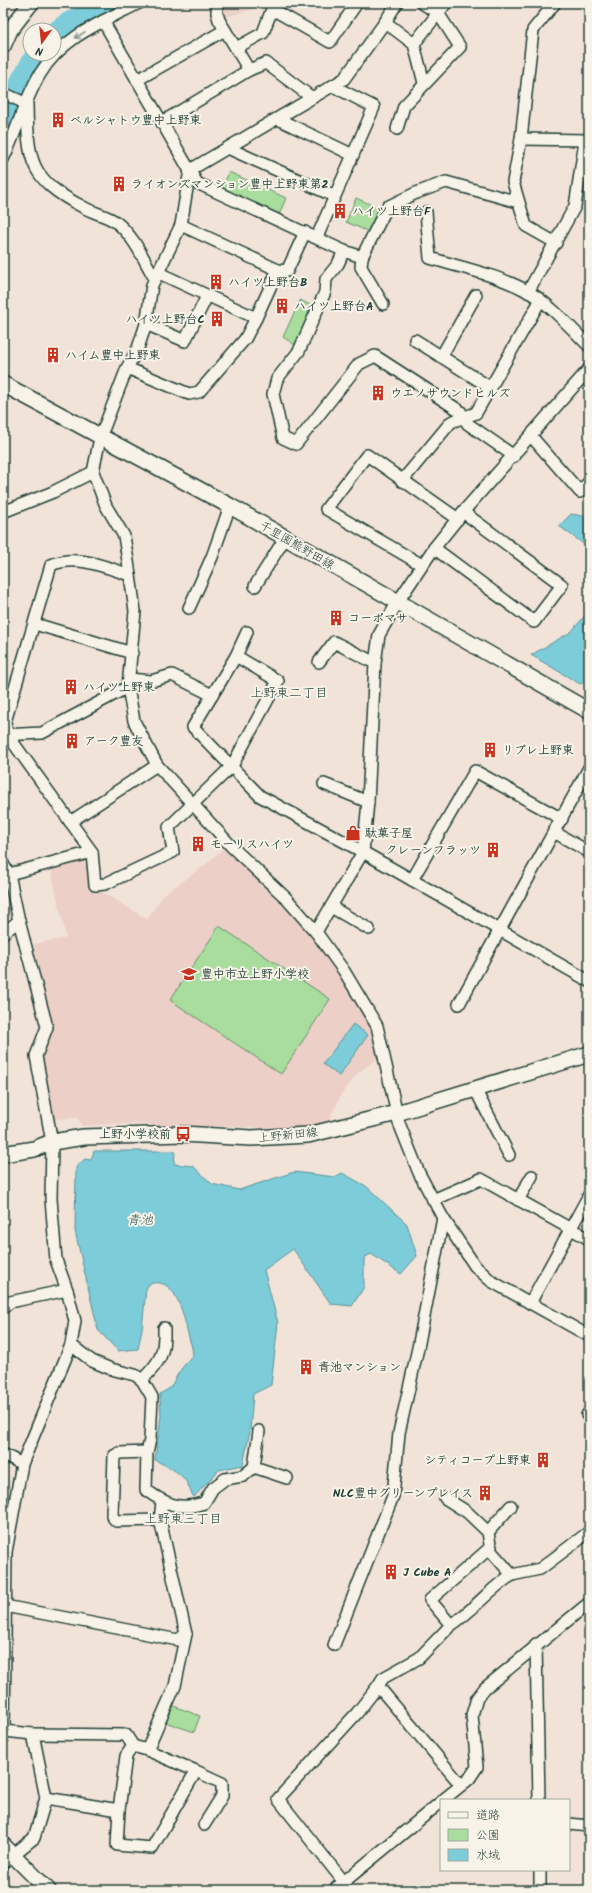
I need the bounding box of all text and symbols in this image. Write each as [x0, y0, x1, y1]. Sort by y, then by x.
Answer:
north arrow [22, 22, 62, 62]
one-way arrow [74, 31, 86, 39]
text: N [34, 41, 45, 60]
building icon: ベルシャトウ豊中上野東 [49, 111, 67, 129]
place label: ベルシャトウ豊中上野東 [70, 111, 202, 130]
building icon: ライオンズマンション豊中上野東第2 [110, 175, 128, 193]
place label: ライオンズマンション豊中上野東第2 [131, 175, 329, 194]
building icon: ハイツ上野台F [331, 202, 349, 220]
place label: ハイツ上野台F [352, 202, 432, 221]
building icon: ハイツ上野台B [207, 273, 225, 291]
place label: ハイツ上野台B [228, 273, 308, 292]
building icon: ハイツ上野台A [273, 297, 291, 315]
place label: ハイツ上野台A [294, 297, 374, 316]
place label: ハイツ上野台C [126, 310, 205, 329]
building icon: ハイツ上野台C [208, 310, 226, 328]
building icon: ハイム豊中上野東 [44, 346, 62, 364]
place label: ハイム豊中上野東 [65, 346, 161, 365]
building icon: ウエノサウンドヒルズ [369, 384, 387, 402]
place label: ウエノサウンドヒルズ [390, 384, 510, 403]
street label: 千里園熊野田線 [256, 516, 338, 575]
building icon: コーポマサ [327, 609, 345, 627]
place label: コーポマサ [348, 609, 408, 628]
building icon: ハイツ上野東 [62, 678, 80, 696]
place label: ハイツ上野東 [83, 678, 155, 697]
district label: 上野東二丁目 [250, 683, 328, 704]
building icon: アーク豊友 [63, 732, 81, 750]
place label: アーク豊友 [84, 732, 144, 751]
building icon: リブレ上野東 [481, 741, 499, 759]
place label: リブレ上野東 [502, 741, 574, 760]
shop icon: 駄菓子屋 [344, 824, 362, 842]
place label: 駄菓子屋 [365, 824, 413, 843]
building icon: モーリスハイツ [189, 835, 207, 853]
place label: モーリスハイツ [210, 835, 294, 854]
place label: クレーンフラッツ [385, 841, 481, 860]
building icon: クレーンフラッツ [484, 841, 502, 859]
school or university icon: 豊中市立上野小学校 [180, 965, 198, 983]
place label: 豊中市立上野小学校 [201, 965, 309, 984]
street label: 上野新田線 [257, 1123, 319, 1148]
place label: 上野小学校前 [99, 1125, 171, 1144]
bus stop icon: 上野小学校前 [174, 1125, 192, 1143]
water label: 青池 [127, 1210, 154, 1231]
building icon: 青池マンション [297, 1358, 315, 1376]
place label: 青池マンション [318, 1358, 401, 1377]
place label: シティコープ上野東 [424, 1451, 531, 1470]
building icon: シティコープ上野東 [534, 1451, 552, 1469]
place label: NLC豊中グリーンプレイス [333, 1484, 473, 1503]
building icon: NLC豊中グリーンプレイス [476, 1484, 494, 1502]
district label: 上野東三丁目 [144, 1509, 222, 1530]
building icon: J Cube A [382, 1563, 400, 1581]
place label: J Cube A [403, 1563, 452, 1582]
legend [440, 1799, 570, 1871]
text: 道路 [476, 1806, 500, 1825]
text: 公園 [476, 1826, 500, 1845]
text: 水域 [476, 1846, 500, 1865]

